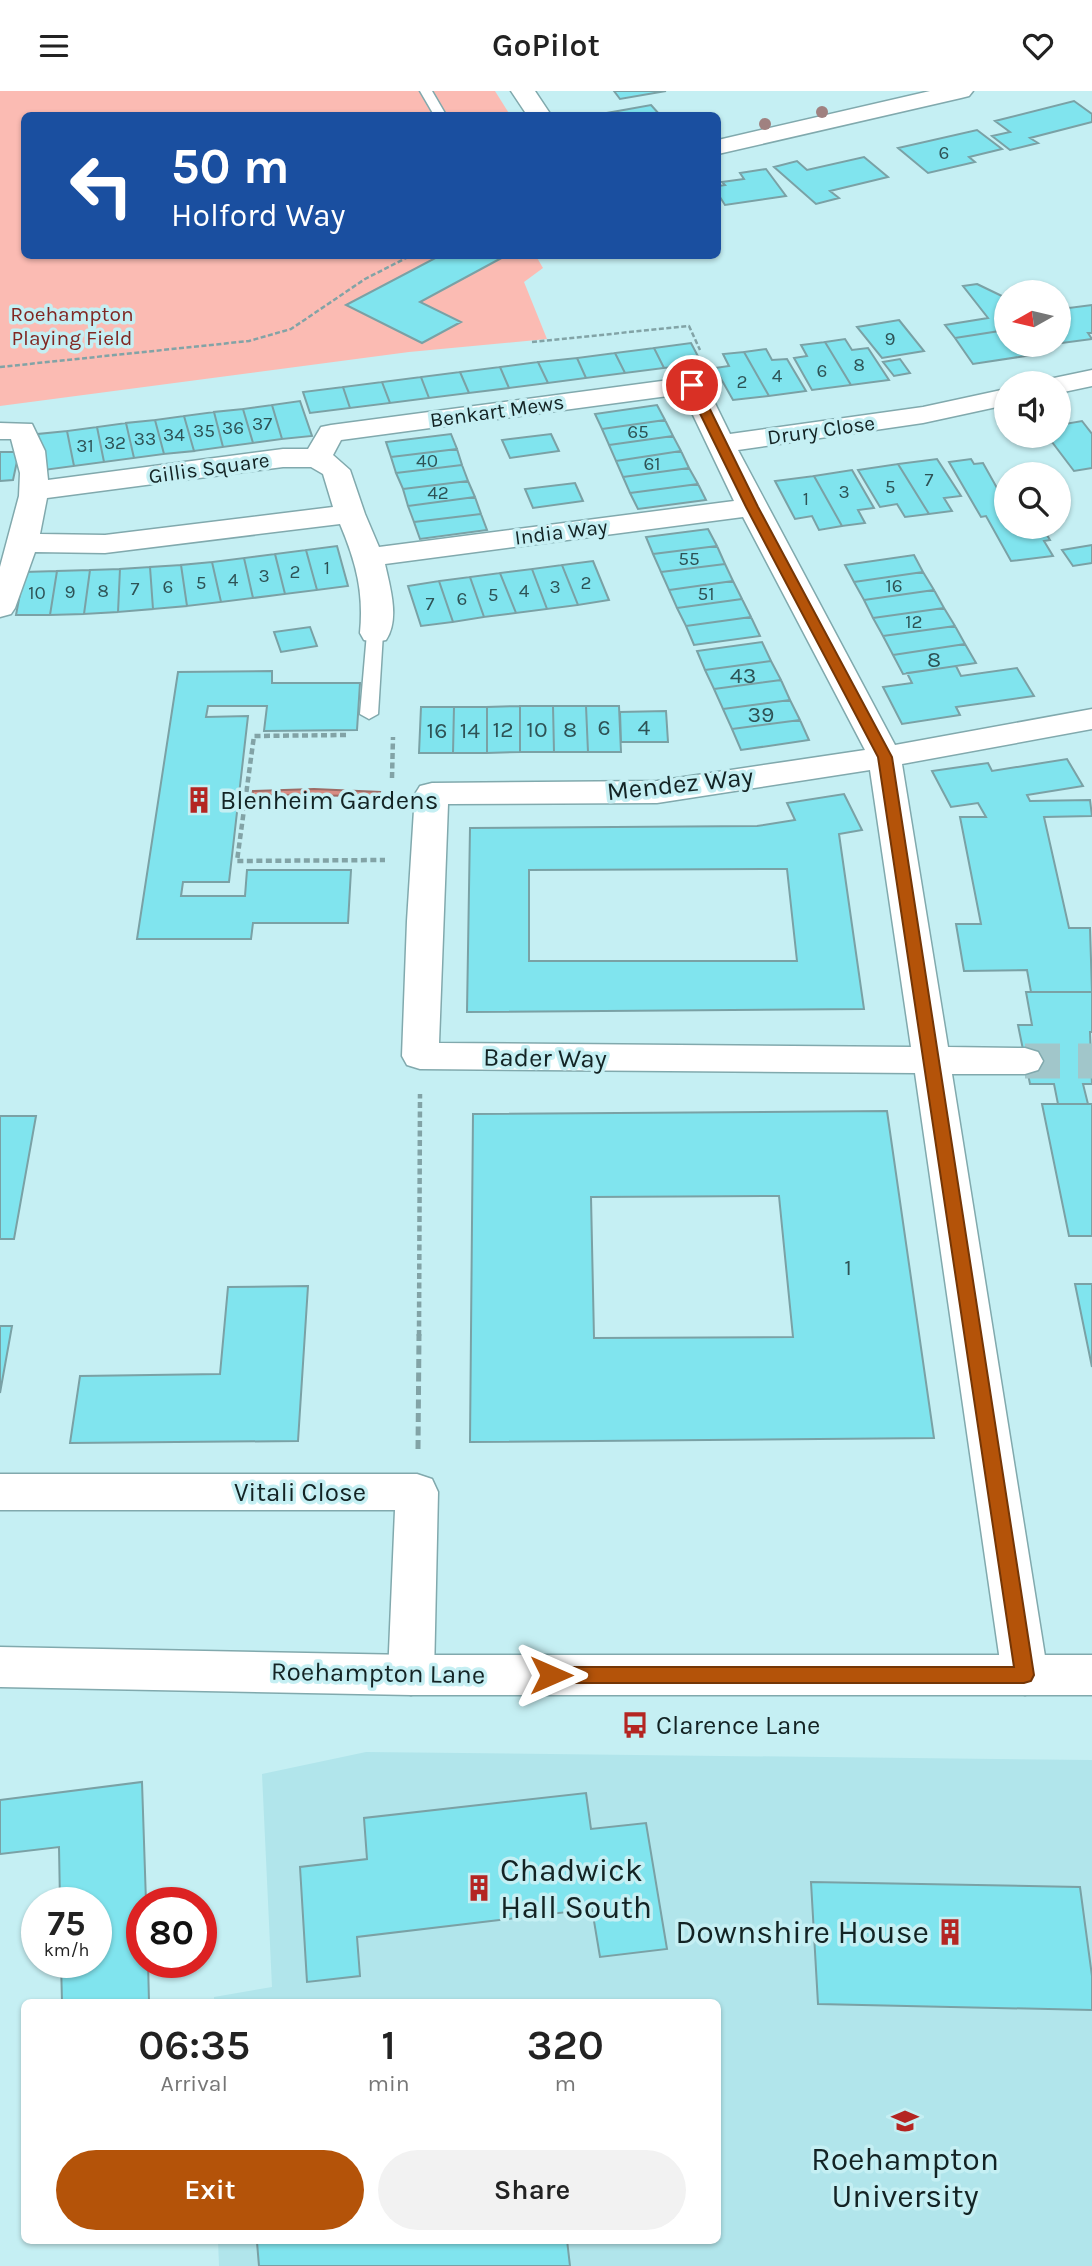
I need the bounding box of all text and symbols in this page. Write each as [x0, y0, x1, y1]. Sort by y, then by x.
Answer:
icon: menu [35, 27, 73, 65]
text: GoPilot [492, 27, 600, 64]
icon: heart [1019, 27, 1057, 65]
text: 50 m [171, 138, 289, 195]
icon: left [56, 140, 147, 231]
house number: 6 [939, 142, 949, 164]
text: Holford Way [171, 197, 346, 234]
north arrow [994, 280, 1071, 357]
map controls [994, 280, 1071, 539]
park label: Roehampton Playing Field [10, 302, 134, 350]
house number: 9 [884, 328, 896, 350]
house number: 8 [853, 354, 865, 376]
pin [662, 355, 722, 415]
house number: 6 [817, 360, 827, 382]
house number: 4 [772, 365, 783, 387]
icon: arrive [673, 366, 711, 404]
house number: 2 [736, 371, 748, 393]
button: sound [994, 371, 1071, 448]
street label: Benkart Mews [428, 390, 566, 432]
street label: Drury Close [766, 411, 876, 449]
house number: 37 [252, 413, 272, 435]
house number: 36 [222, 417, 244, 439]
house number: 35 [193, 420, 215, 442]
house number: 65 [627, 421, 649, 443]
house number: 34 [163, 424, 185, 446]
house number: 33 [134, 428, 156, 450]
house number: 32 [104, 432, 126, 454]
house number: 31 [76, 435, 94, 457]
street label: Gillis Square [147, 448, 271, 488]
house number: 40 [416, 450, 438, 472]
house number: 61 [643, 453, 661, 475]
button: search [994, 462, 1071, 539]
house number: 7 [925, 469, 934, 491]
house number: 5 [885, 476, 895, 498]
house number: 3 [838, 481, 850, 503]
house number: 42 [427, 482, 449, 504]
house number: 1 [803, 488, 809, 510]
street label: India Way [513, 514, 609, 550]
house number: 55 [678, 548, 700, 570]
house number: 1 [324, 557, 330, 579]
house number: 2 [289, 561, 301, 583]
house number: 3 [258, 565, 270, 587]
house number: 4 [228, 569, 239, 591]
house number: 5 [196, 572, 206, 594]
house number: 2 [580, 572, 592, 594]
house number: 16 [885, 575, 903, 597]
house number: 6 [163, 576, 173, 598]
house number: 3 [549, 576, 561, 598]
house number: 7 [131, 578, 140, 600]
house number: 8 [97, 580, 109, 602]
house number: 4 [519, 580, 530, 602]
house number: 9 [64, 581, 76, 603]
house number: 10 [28, 582, 46, 604]
house number: 51 [697, 583, 715, 605]
house number: 5 [488, 584, 498, 606]
house number: 6 [457, 588, 467, 610]
house number: 7 [426, 593, 435, 615]
house number: 12 [905, 611, 923, 633]
house number: 8 [927, 646, 941, 673]
house number: 43 [730, 662, 756, 689]
house number: 39 [748, 701, 774, 728]
house number: 6 [597, 714, 611, 741]
house number: 4 [638, 714, 651, 741]
house number: 12 [493, 716, 513, 743]
house number: 10 [526, 716, 548, 743]
house number: 8 [563, 716, 577, 743]
house number: 16 [427, 717, 447, 744]
house number: 14 [460, 717, 480, 744]
street label: Mendez Way [605, 761, 755, 807]
building icon: Blenheim Gardens [184, 785, 214, 815]
place label: Blenheim Gardens [220, 785, 438, 816]
street label: Bader Way [483, 1041, 607, 1075]
house number: 1 [844, 1254, 852, 1281]
street label: Vitali Close [234, 1477, 366, 1508]
position arrow [514, 1638, 588, 1712]
street label: Roehampton Lane [271, 1656, 485, 1690]
bus stop icon: Clarence Lane [620, 1710, 650, 1740]
place label: Clarence Lane [656, 1710, 820, 1741]
place label: Chadwick Hall South [500, 1852, 652, 1926]
building icon: Chadwick Hall South [464, 1873, 494, 1903]
speed limit sign: 80 [126, 1887, 217, 1978]
text: 75 [48, 1903, 85, 1944]
place label: Downshire House [675, 1914, 929, 1951]
building icon: Downshire House [935, 1917, 965, 1947]
text: km/h [44, 1939, 89, 1961]
text: 06:35 [138, 2020, 250, 2070]
text: 1 [381, 2020, 396, 2070]
text: 320 [527, 2020, 604, 2070]
text: Arrival [161, 2070, 228, 2097]
text: min [367, 2070, 410, 2097]
text: m [555, 2070, 576, 2097]
school or university icon: Roehampton University [890, 2106, 920, 2136]
place label: Roehampton University [811, 2141, 999, 2215]
button: Exit [56, 2150, 364, 2230]
button: Share [378, 2150, 686, 2230]

